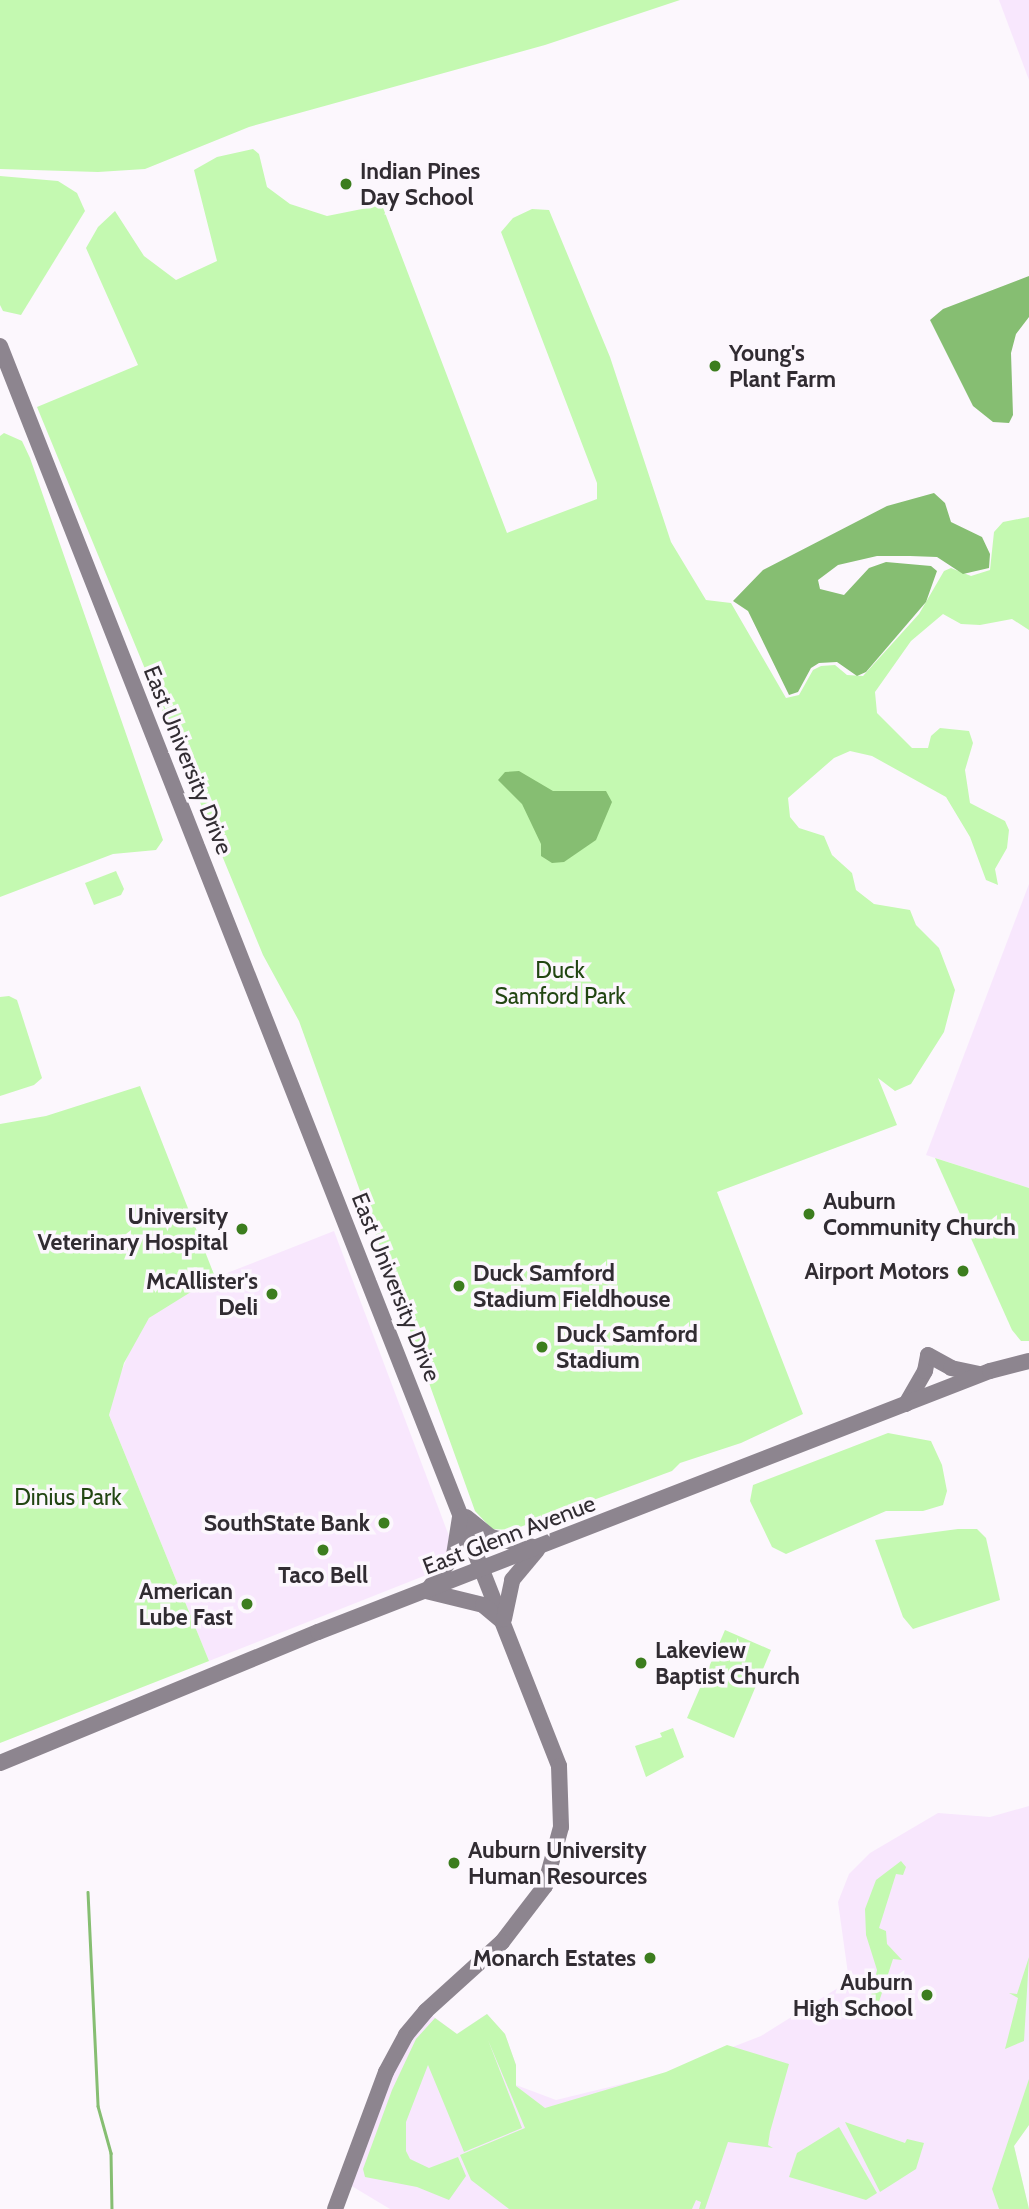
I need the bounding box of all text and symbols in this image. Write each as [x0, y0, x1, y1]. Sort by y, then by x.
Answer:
place label: Indian Pines Day School [360, 157, 480, 211]
marker: Indian Pines Day School [338, 176, 354, 192]
place label: Young's Plant Farm [729, 339, 836, 393]
marker: Young's Plant Farm [707, 358, 723, 374]
street label: East University Drive [138, 662, 238, 858]
park label: Duck Samford Park [495, 956, 625, 1010]
place label: Auburn Community Church [823, 1187, 1016, 1241]
street label: East University Drive [346, 1189, 446, 1385]
place label: University Veterinary Hospital [38, 1202, 228, 1256]
marker: Auburn Community Church [801, 1206, 817, 1222]
marker: University Veterinary Hospital [234, 1221, 250, 1237]
place label: Airport Motors [804, 1257, 949, 1285]
place label: Duck Samford Stadium Fieldhouse [473, 1259, 670, 1313]
marker: Airport Motors [955, 1263, 971, 1279]
place label: McAllister's Deli [146, 1267, 258, 1321]
marker: Duck Samford Stadium Fieldhouse [451, 1278, 467, 1294]
marker: McAllister's Deli [264, 1286, 280, 1302]
place label: Duck Samford Stadium [556, 1320, 698, 1374]
marker: Duck Samford Stadium [534, 1339, 550, 1355]
park label: Dinius Park [14, 1483, 122, 1511]
street label: East Glenn Avenue [419, 1489, 599, 1581]
place label: SouthState Bank [204, 1509, 370, 1537]
marker: SouthState Bank [376, 1515, 392, 1531]
marker: Taco Bell [315, 1542, 331, 1558]
place label: Taco Bell [278, 1561, 368, 1589]
place label: American Lube Fast [139, 1577, 233, 1631]
marker: American Lube Fast [239, 1596, 255, 1612]
place label: Lakeview Baptist Church [655, 1636, 800, 1690]
marker: Lakeview Baptist Church [633, 1655, 649, 1671]
place label: Auburn University Human Resources [468, 1836, 647, 1890]
marker: Auburn University Human Resources [446, 1855, 462, 1871]
place label: Monarch Estates [473, 1944, 636, 1972]
marker: Monarch Estates [642, 1950, 658, 1966]
place label: Auburn High School [793, 1968, 913, 2022]
marker: Auburn High School [919, 1987, 935, 2003]

